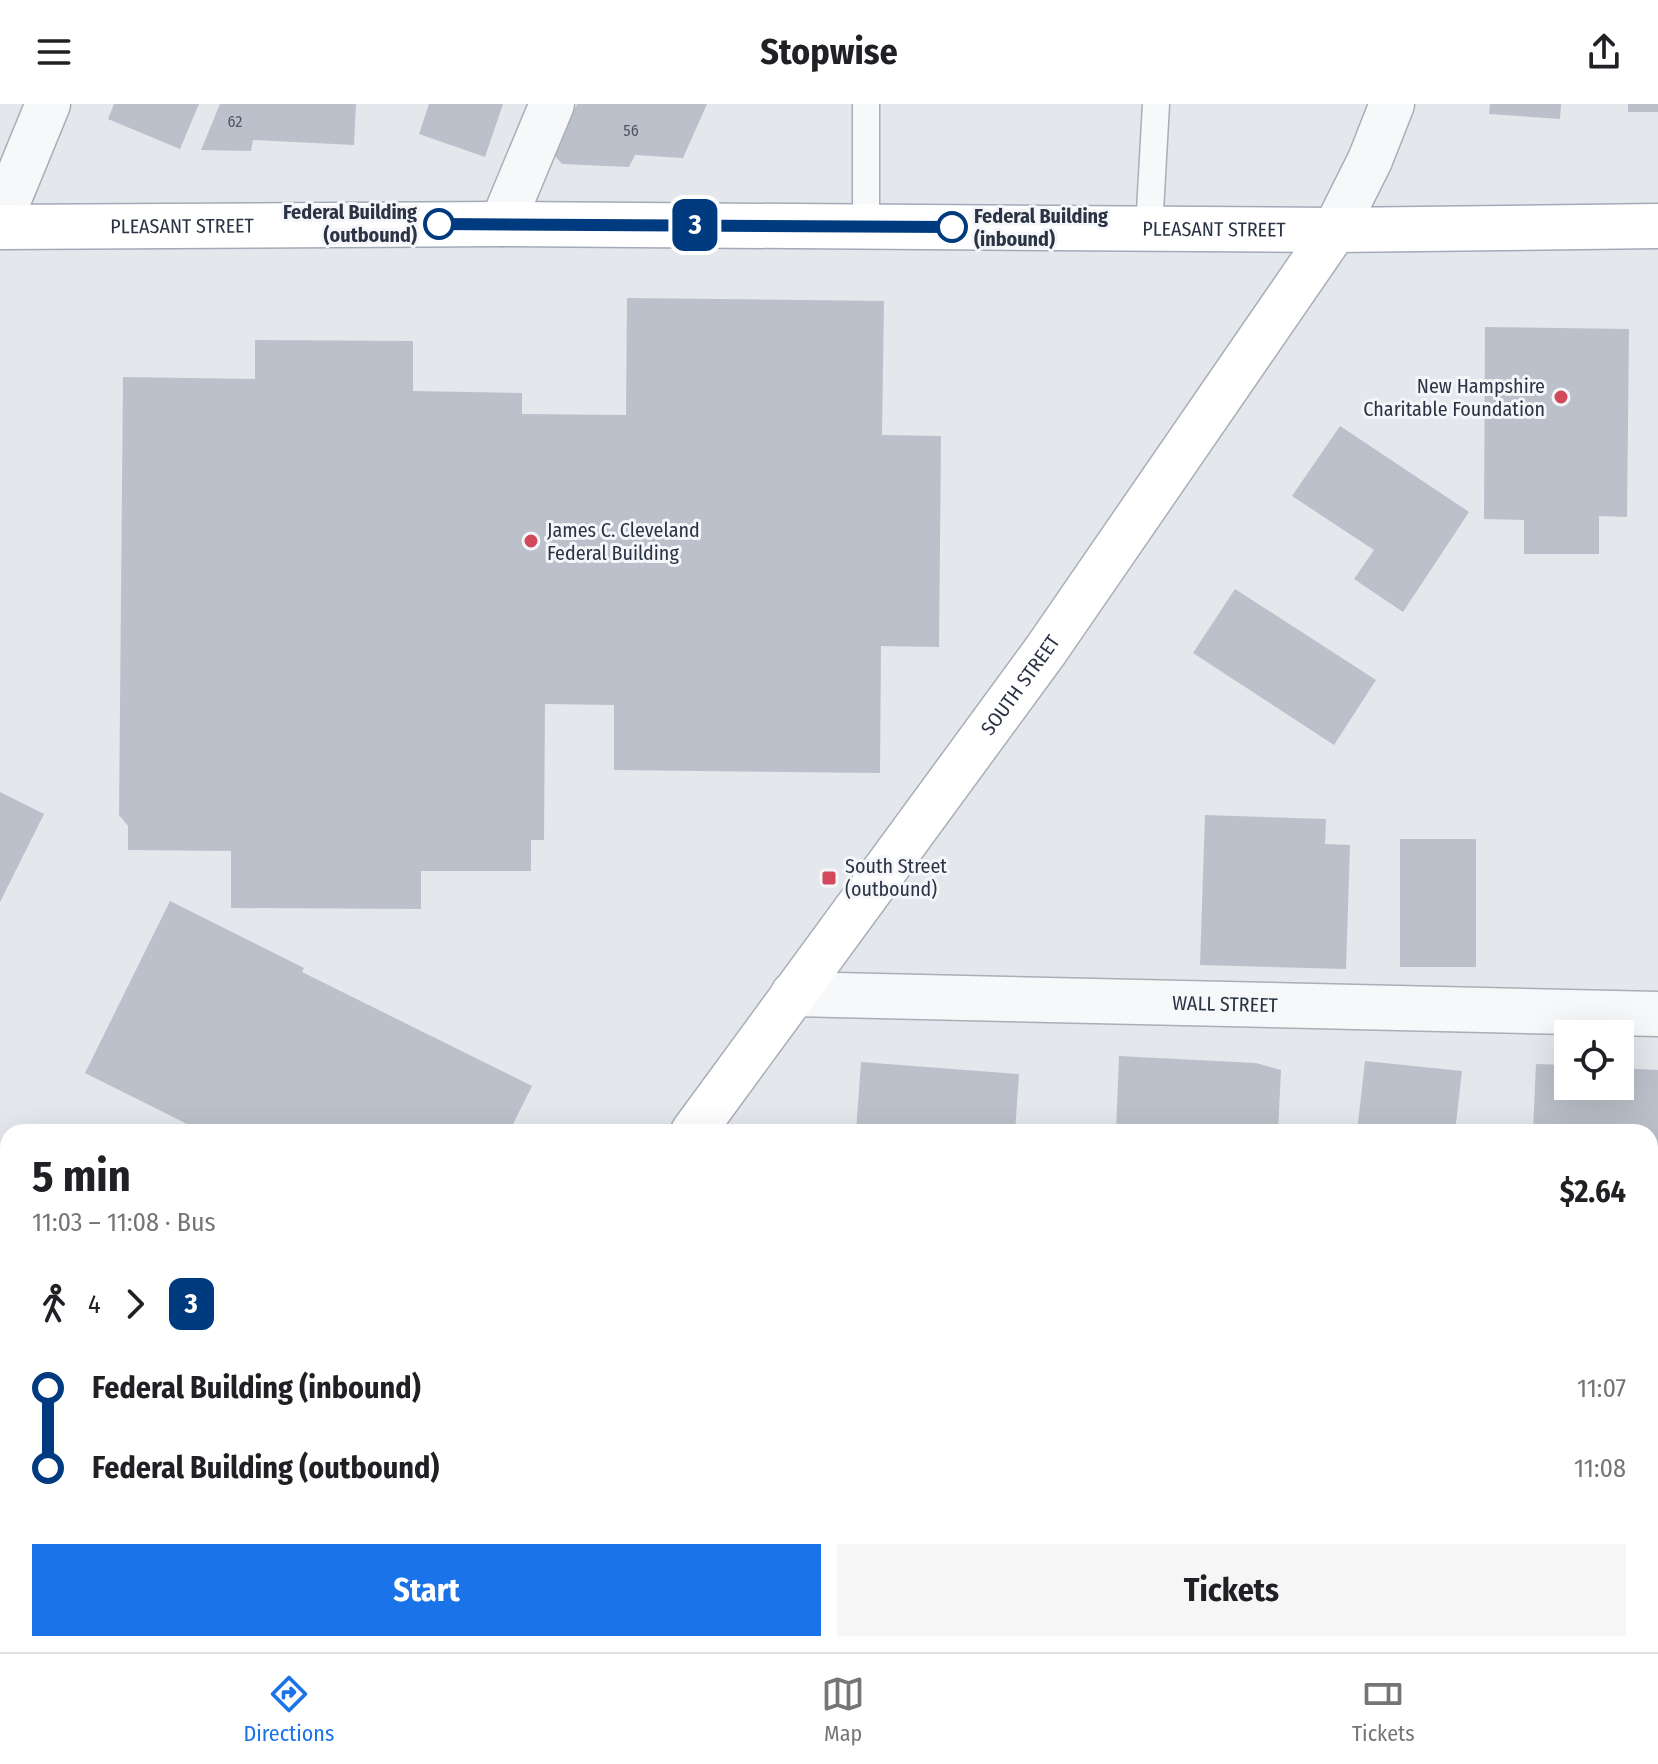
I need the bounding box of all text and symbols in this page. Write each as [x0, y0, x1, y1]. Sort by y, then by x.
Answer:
icon: menu [32, 30, 76, 74]
text: Stopwise [760, 30, 898, 74]
icon: share [1582, 30, 1626, 74]
house number: 62 [228, 112, 242, 131]
house number: 56 [623, 121, 639, 140]
line badge: 3 [669, 199, 721, 251]
place label: Federal Building (outbound) [283, 200, 417, 247]
place label: Federal Building (inbound) [974, 204, 1108, 251]
text: 3 [688, 208, 702, 241]
marker: Federal Building (outbound) [424, 209, 454, 239]
marker: Federal Building (inbound) [937, 212, 967, 242]
street label: PLEASANT STREET [110, 213, 255, 238]
street label: PLEASANT STREET [1142, 217, 1287, 242]
place label: New Hampshire Charitable Foundation [1363, 374, 1545, 421]
marker: New Hampshire Charitable Foundation [1552, 388, 1570, 406]
place label: James C. Cleveland Federal Building [547, 518, 700, 565]
marker: James C. Cleveland Federal Building [522, 532, 540, 550]
street label: SOUTH STREET [976, 630, 1065, 740]
place label: South Street (outbound) [845, 854, 947, 901]
marker: South Street (outbound) [820, 869, 838, 887]
street label: WALL STREET [1172, 991, 1279, 1017]
map controls [1554, 1020, 1634, 1100]
button: locate [1554, 1020, 1634, 1100]
text: 5 min [32, 1150, 131, 1203]
text: $2.64 [1560, 1174, 1626, 1210]
text: 11:03 – 11:08 · Bus [32, 1207, 216, 1238]
icon: walk [32, 1282, 76, 1326]
icon: forward [113, 1282, 157, 1326]
text: 3 [185, 1287, 198, 1320]
text: 4 [88, 1289, 101, 1320]
text: Federal Building (inbound) [92, 1370, 421, 1406]
text: 11:07 [1577, 1373, 1626, 1404]
text: Federal Building (outbound) [92, 1450, 439, 1486]
text: 11:08 [1574, 1453, 1626, 1484]
button: Start [32, 1544, 821, 1636]
button: Tickets [837, 1544, 1626, 1636]
tab: Directions [243, 1672, 334, 1747]
tab: Map [821, 1672, 865, 1747]
tab: Tickets [1352, 1672, 1415, 1747]

